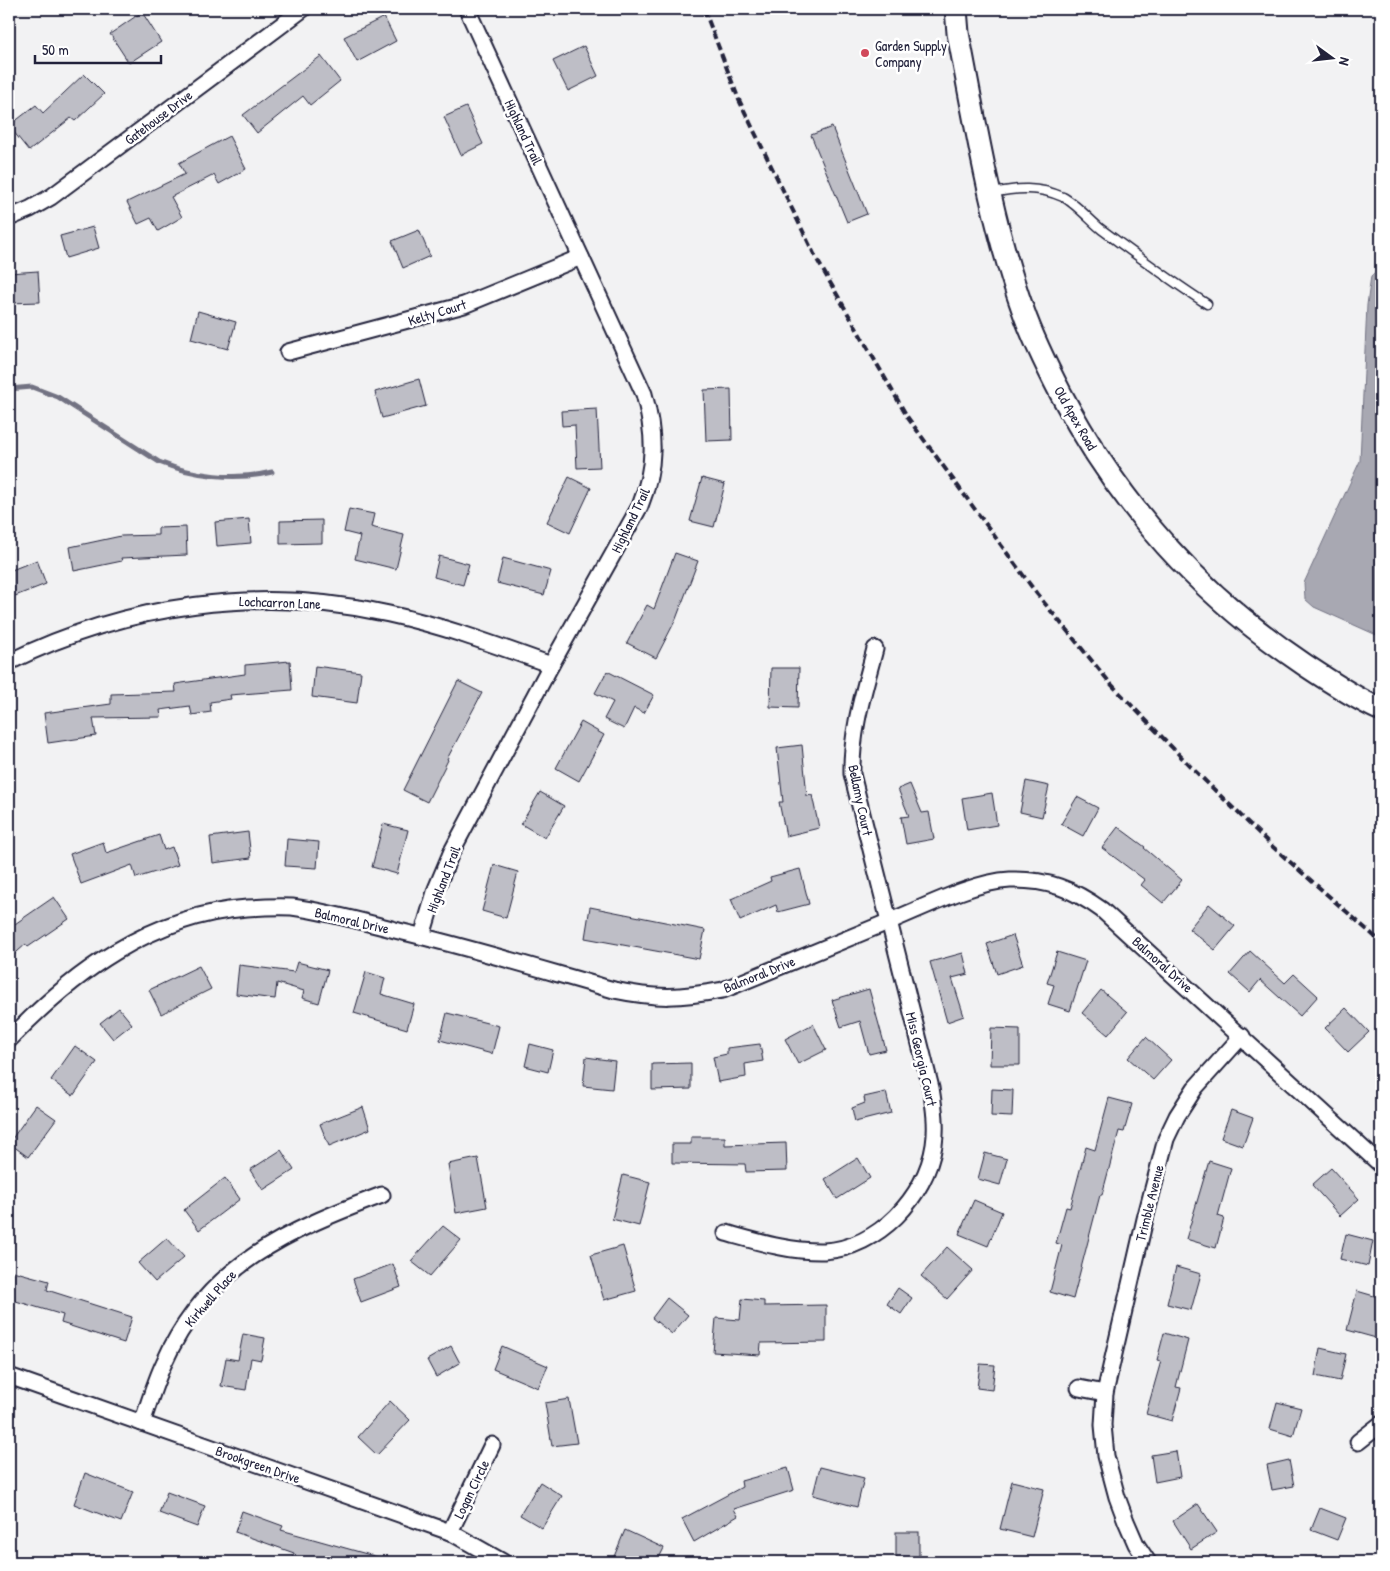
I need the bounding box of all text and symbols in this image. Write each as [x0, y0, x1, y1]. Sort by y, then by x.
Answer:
scale bar [35, 32, 161, 64]
north arrow [1308, 32, 1358, 82]
place label: Garden Supply Company [875, 36, 947, 72]
text: 50 m [42, 39, 69, 60]
marker: Garden Supply Company [859, 47, 871, 59]
text: N [1335, 55, 1355, 68]
street label: Gatehouse Drive [120, 85, 196, 149]
street label: Highland Trail [500, 96, 548, 169]
street label: Kelty Court [406, 294, 469, 331]
street label: Old Apex Road [1049, 382, 1102, 454]
street label: Highland Trail [606, 484, 655, 556]
street label: Lochcarron Lane [239, 591, 322, 613]
street label: Bellamy Court [843, 763, 878, 838]
street label: Highland Trail [422, 843, 465, 916]
street label: Balmoral Drive [313, 902, 391, 938]
street label: Balmoral Drive [1129, 932, 1198, 997]
street label: Balmoral Drive [720, 951, 798, 997]
street label: Miss Georgia Court [901, 1010, 942, 1108]
street label: Trimble Avenue [1130, 1162, 1168, 1243]
street label: Kirkwell Place [180, 1265, 240, 1331]
street label: Brookgreen Drive [213, 1441, 303, 1488]
street label: Logan Circle [449, 1456, 494, 1522]

